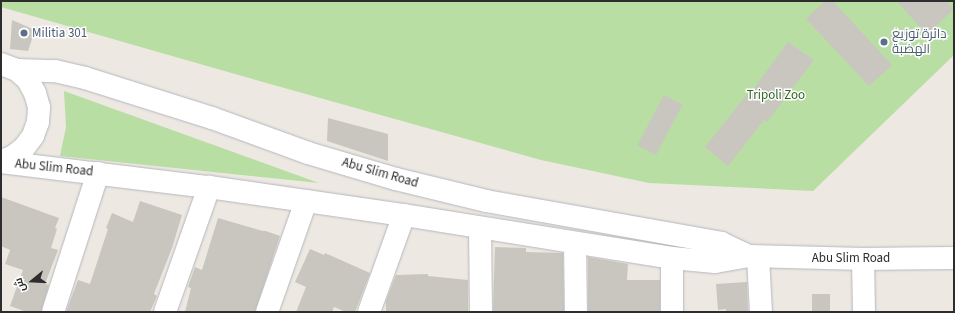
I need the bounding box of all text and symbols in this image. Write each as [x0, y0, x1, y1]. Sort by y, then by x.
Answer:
place label: Militia 301 [32, 25, 87, 41]
place label: دائرة توزيع الهضبة [892, 27, 946, 58]
marker: Militia 301 [19, 28, 29, 38]
marker: دائرة توزيع الهضبة [879, 37, 889, 47]
park label: Tripoli Zoo [747, 87, 805, 103]
street label: Abu Slim Road [340, 155, 420, 191]
street label: Abu Slim Road [14, 156, 94, 180]
street label: Abu Slim Road [812, 250, 890, 266]
north arrow [12, 261, 52, 301]
text: ش [11, 276, 29, 294]

